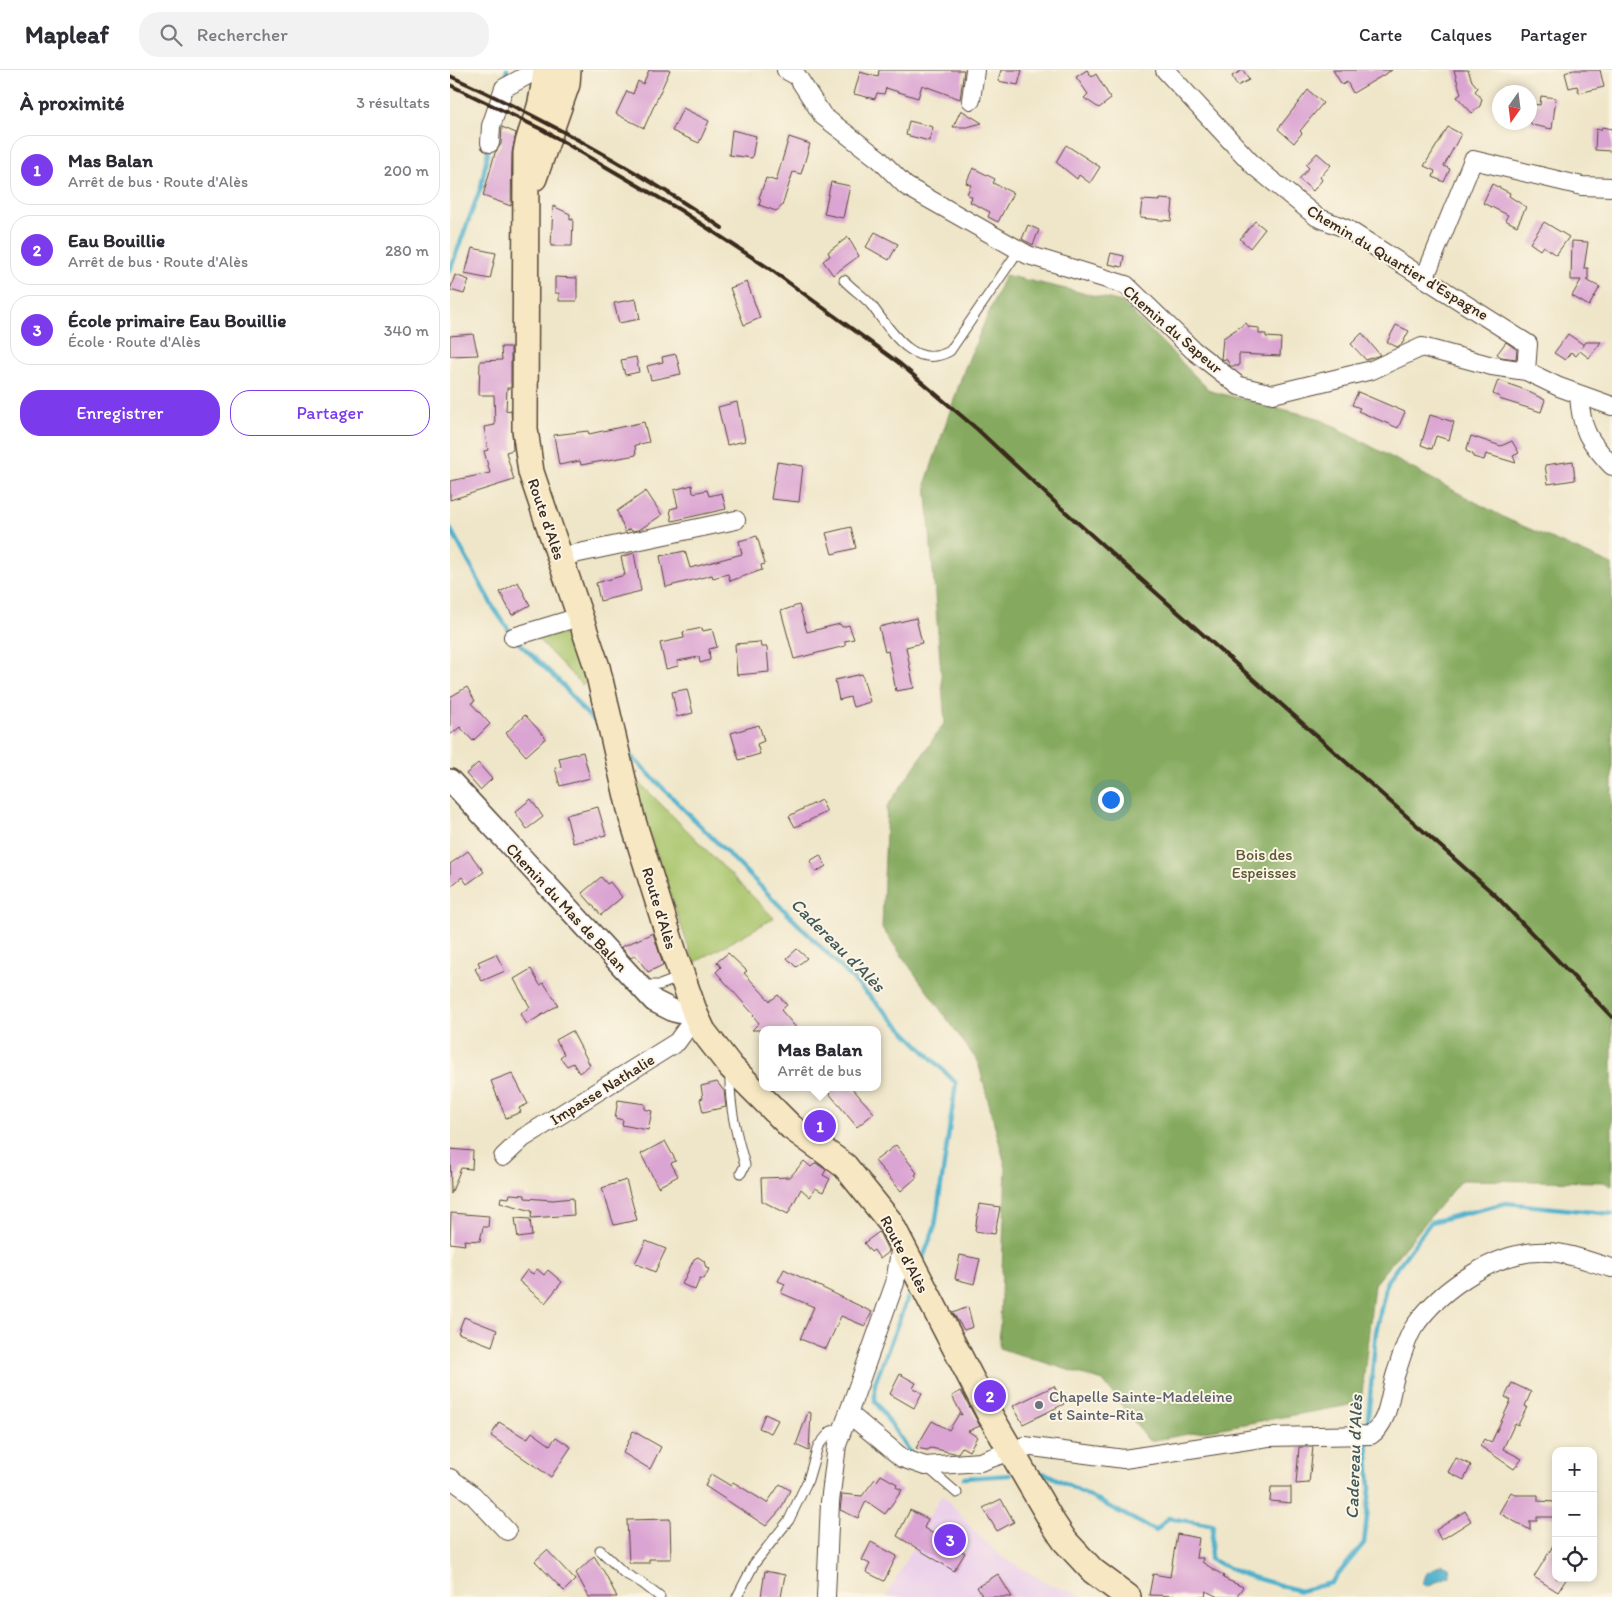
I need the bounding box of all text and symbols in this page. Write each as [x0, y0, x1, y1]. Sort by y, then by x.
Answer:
search box [139, 12, 489, 57]
text: Mapleaf [25, 20, 109, 49]
icon: search [157, 21, 185, 49]
text: Rechercher [197, 23, 288, 46]
text: Carte [1359, 24, 1402, 46]
text: Calques [1430, 24, 1492, 46]
text: Partager [1520, 24, 1587, 46]
north arrow [1492, 85, 1537, 130]
text: À proximité [20, 90, 125, 115]
text: 3 résultats [356, 93, 430, 112]
text: Mas Balan [68, 149, 153, 172]
text: 1 [33, 161, 41, 180]
text: 200 m [384, 161, 429, 180]
text: Arrêt de bus · Route d'Alès [68, 172, 248, 191]
street label: Chemin du Quartier d'Espagne [1303, 201, 1492, 324]
text: Eau Bouillie [68, 229, 165, 252]
text: 2 [33, 241, 41, 260]
text: 280 m [385, 241, 429, 260]
text: Arrêt de bus · Route d'Alès [68, 252, 248, 271]
street label: Chemin du Sapeur [1119, 281, 1227, 378]
text: École primaire Eau Bouillie [68, 309, 286, 332]
text: 3 [33, 321, 41, 340]
text: 340 m [384, 321, 429, 340]
text: École · Route d'Alès [68, 332, 201, 351]
button: Enregistrer [20, 390, 220, 436]
button: Partager [230, 390, 430, 436]
street label: Route d'Alès [524, 476, 569, 562]
your location [1098, 787, 1124, 813]
street label: Chemin du Mas de Balan [502, 839, 632, 976]
park label: Bois des Espeisses [1232, 845, 1296, 882]
street label: Route d'Alès [638, 865, 681, 952]
water label: Cadereau d'Alès [786, 893, 891, 998]
popup [759, 1026, 881, 1091]
text: Mas Balan [778, 1038, 862, 1061]
street label: Impasse Nathalie [547, 1050, 658, 1129]
text: Arrêt de bus [778, 1061, 862, 1080]
pin: 1 [804, 1107, 836, 1145]
street label: Route d'Alès [876, 1212, 933, 1296]
pin: 2 [974, 1377, 1006, 1415]
place label: Chapelle Sainte-Madeleine et Sainte-Rita [1049, 1387, 1233, 1424]
water label: Cadereau d'Alès [1341, 1393, 1367, 1520]
marker: Chapelle Sainte-Madeleine et Sainte-Rita [1033, 1399, 1045, 1411]
map controls [1552, 1447, 1597, 1582]
button: + [1552, 1447, 1597, 1492]
button: − [1552, 1492, 1597, 1537]
pin: 3 [934, 1521, 966, 1559]
button: locate [1552, 1537, 1597, 1582]

